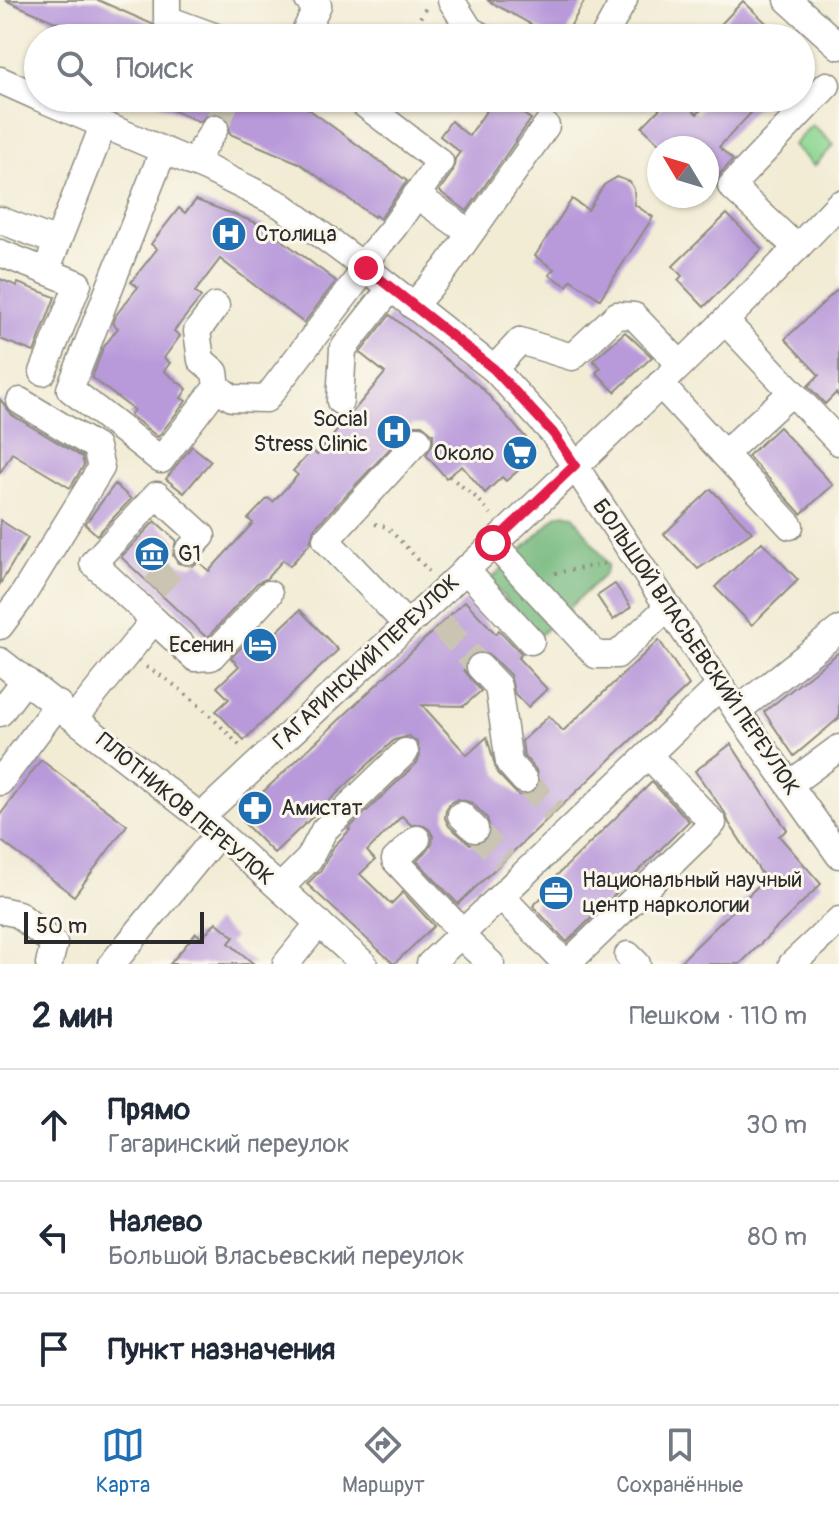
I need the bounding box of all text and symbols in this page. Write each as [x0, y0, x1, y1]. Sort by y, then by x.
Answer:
search box [24, 24, 815, 112]
icon: search [52, 46, 96, 90]
text: Поиск [116, 50, 194, 87]
north arrow [647, 136, 719, 208]
hospital icon: Столица [210, 215, 248, 253]
place label: Столица [255, 220, 337, 248]
route end [348, 250, 384, 286]
place label: Social Stress Clinic [254, 405, 368, 458]
hospital icon: Social Stress Clinic [375, 413, 413, 451]
supermarket icon: Около [501, 434, 539, 472]
place label: Около [433, 439, 494, 467]
street label: БОЛЬШОЙ ВЛАСЬЕВСКИЙ ПЕРЕУЛОК [586, 493, 806, 801]
route start [475, 525, 511, 561]
museum icon: G1 [133, 535, 171, 573]
place label: G1 [178, 540, 201, 568]
street label: ГАГАРИНСКИЙ ПЕРЕУЛОК [267, 568, 465, 756]
hotel icon: Есенин [241, 626, 279, 664]
place label: Есенин [169, 631, 234, 659]
street label: ПЛОТНИКОВ ПЕРЕУЛОК [90, 726, 280, 892]
pharmacy icon: Амистат [236, 789, 274, 827]
place label: Амистат [281, 794, 363, 822]
place label: Национальный научный центр наркологии [582, 866, 802, 919]
office icon: Национальный научный центр наркологии [537, 874, 575, 912]
scale bar [24, 908, 204, 944]
text: 50 m [36, 912, 87, 940]
text: 2 мин [32, 995, 113, 1038]
text: Пешком · 110 m [629, 1000, 807, 1032]
text: Прямо [108, 1091, 190, 1128]
icon: ahead [32, 1103, 76, 1147]
text: 30 m [746, 1109, 807, 1141]
text: Гагаринский переулок [108, 1128, 350, 1160]
text: Налево [108, 1203, 202, 1240]
icon: left [32, 1215, 76, 1259]
text: 80 m [747, 1221, 807, 1253]
text: Большой Власьевский переулок [108, 1240, 465, 1272]
icon: arrive [32, 1327, 76, 1371]
text: Пункт назначения [108, 1331, 335, 1368]
tab: Карта [96, 1423, 150, 1499]
tab: Маршрут [342, 1423, 425, 1499]
tab: Сохранённые [616, 1423, 743, 1499]

